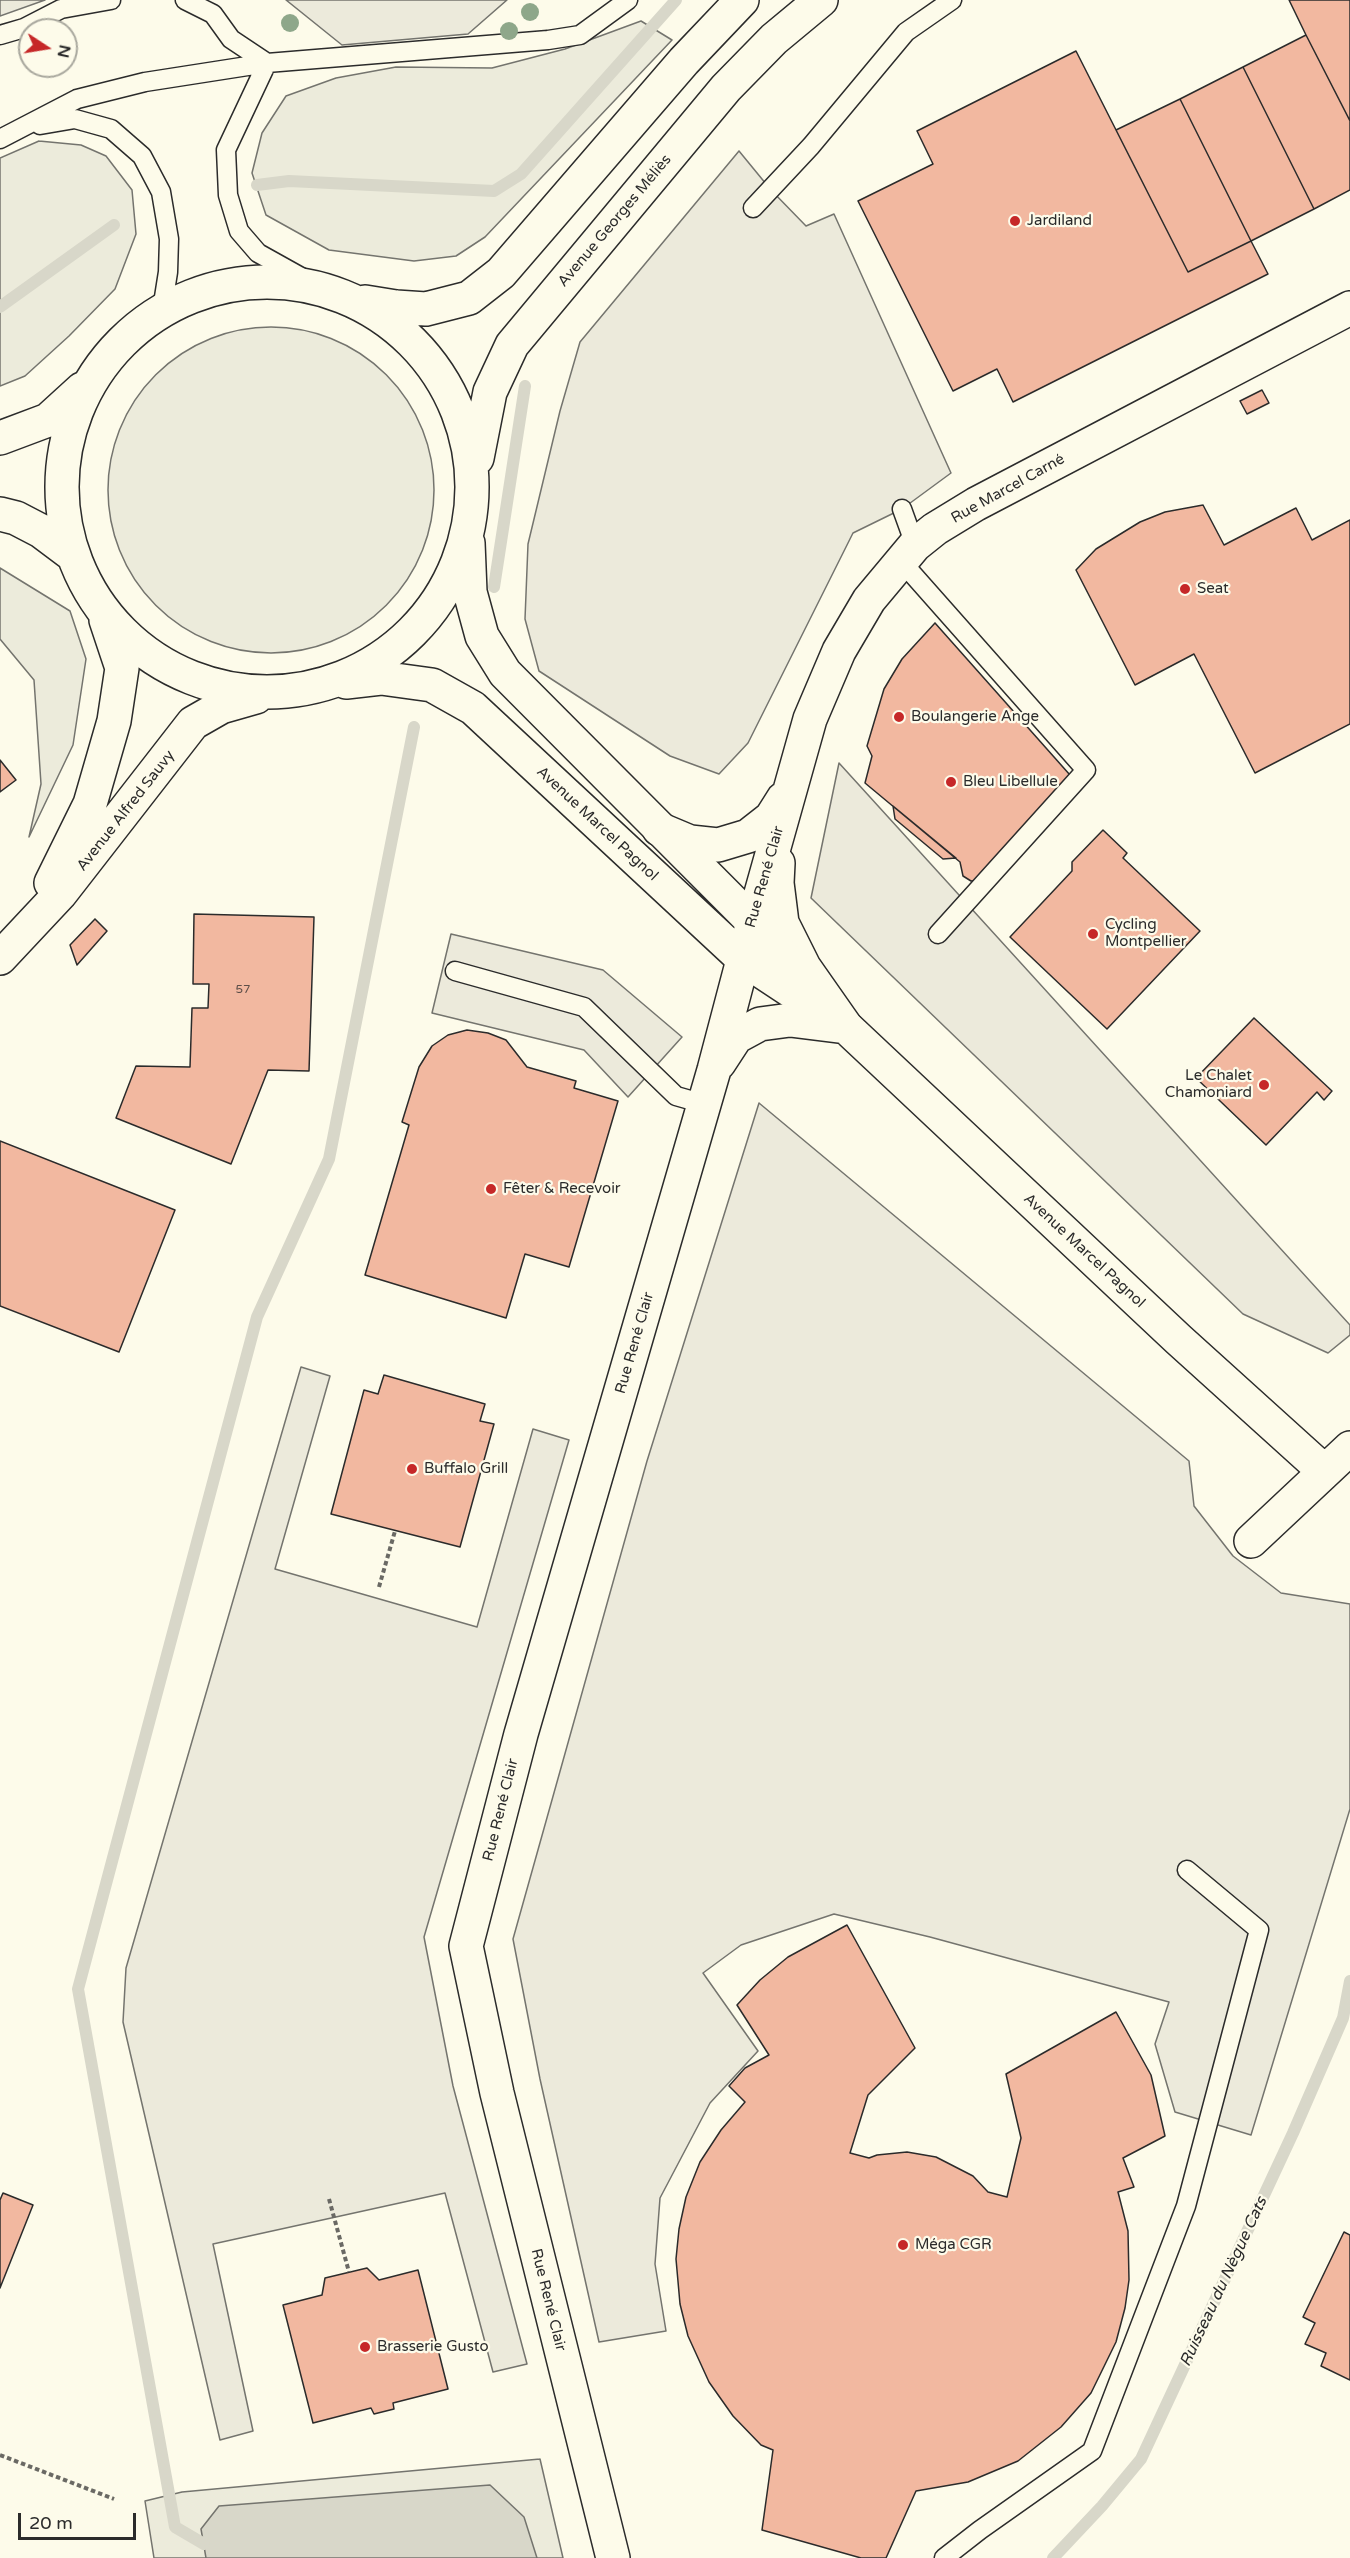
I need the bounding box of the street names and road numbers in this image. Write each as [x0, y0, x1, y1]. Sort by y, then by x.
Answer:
street label: Avenue Georges Méliès [554, 151, 676, 291]
street label: Rue Marcel Carné [948, 450, 1068, 528]
street label: Avenue Alfred Sauvy [73, 747, 179, 875]
street label: Avenue Marcel Pagnol [532, 763, 662, 885]
street label: Rue René Clair [742, 824, 788, 930]
street label: Avenue Marcel Pagnol [1019, 1190, 1149, 1312]
street label: Rue René Clair [612, 1290, 658, 1396]
street label: Rue René Clair [480, 1757, 522, 1863]
street label: Rue René Clair [527, 2247, 569, 2353]

